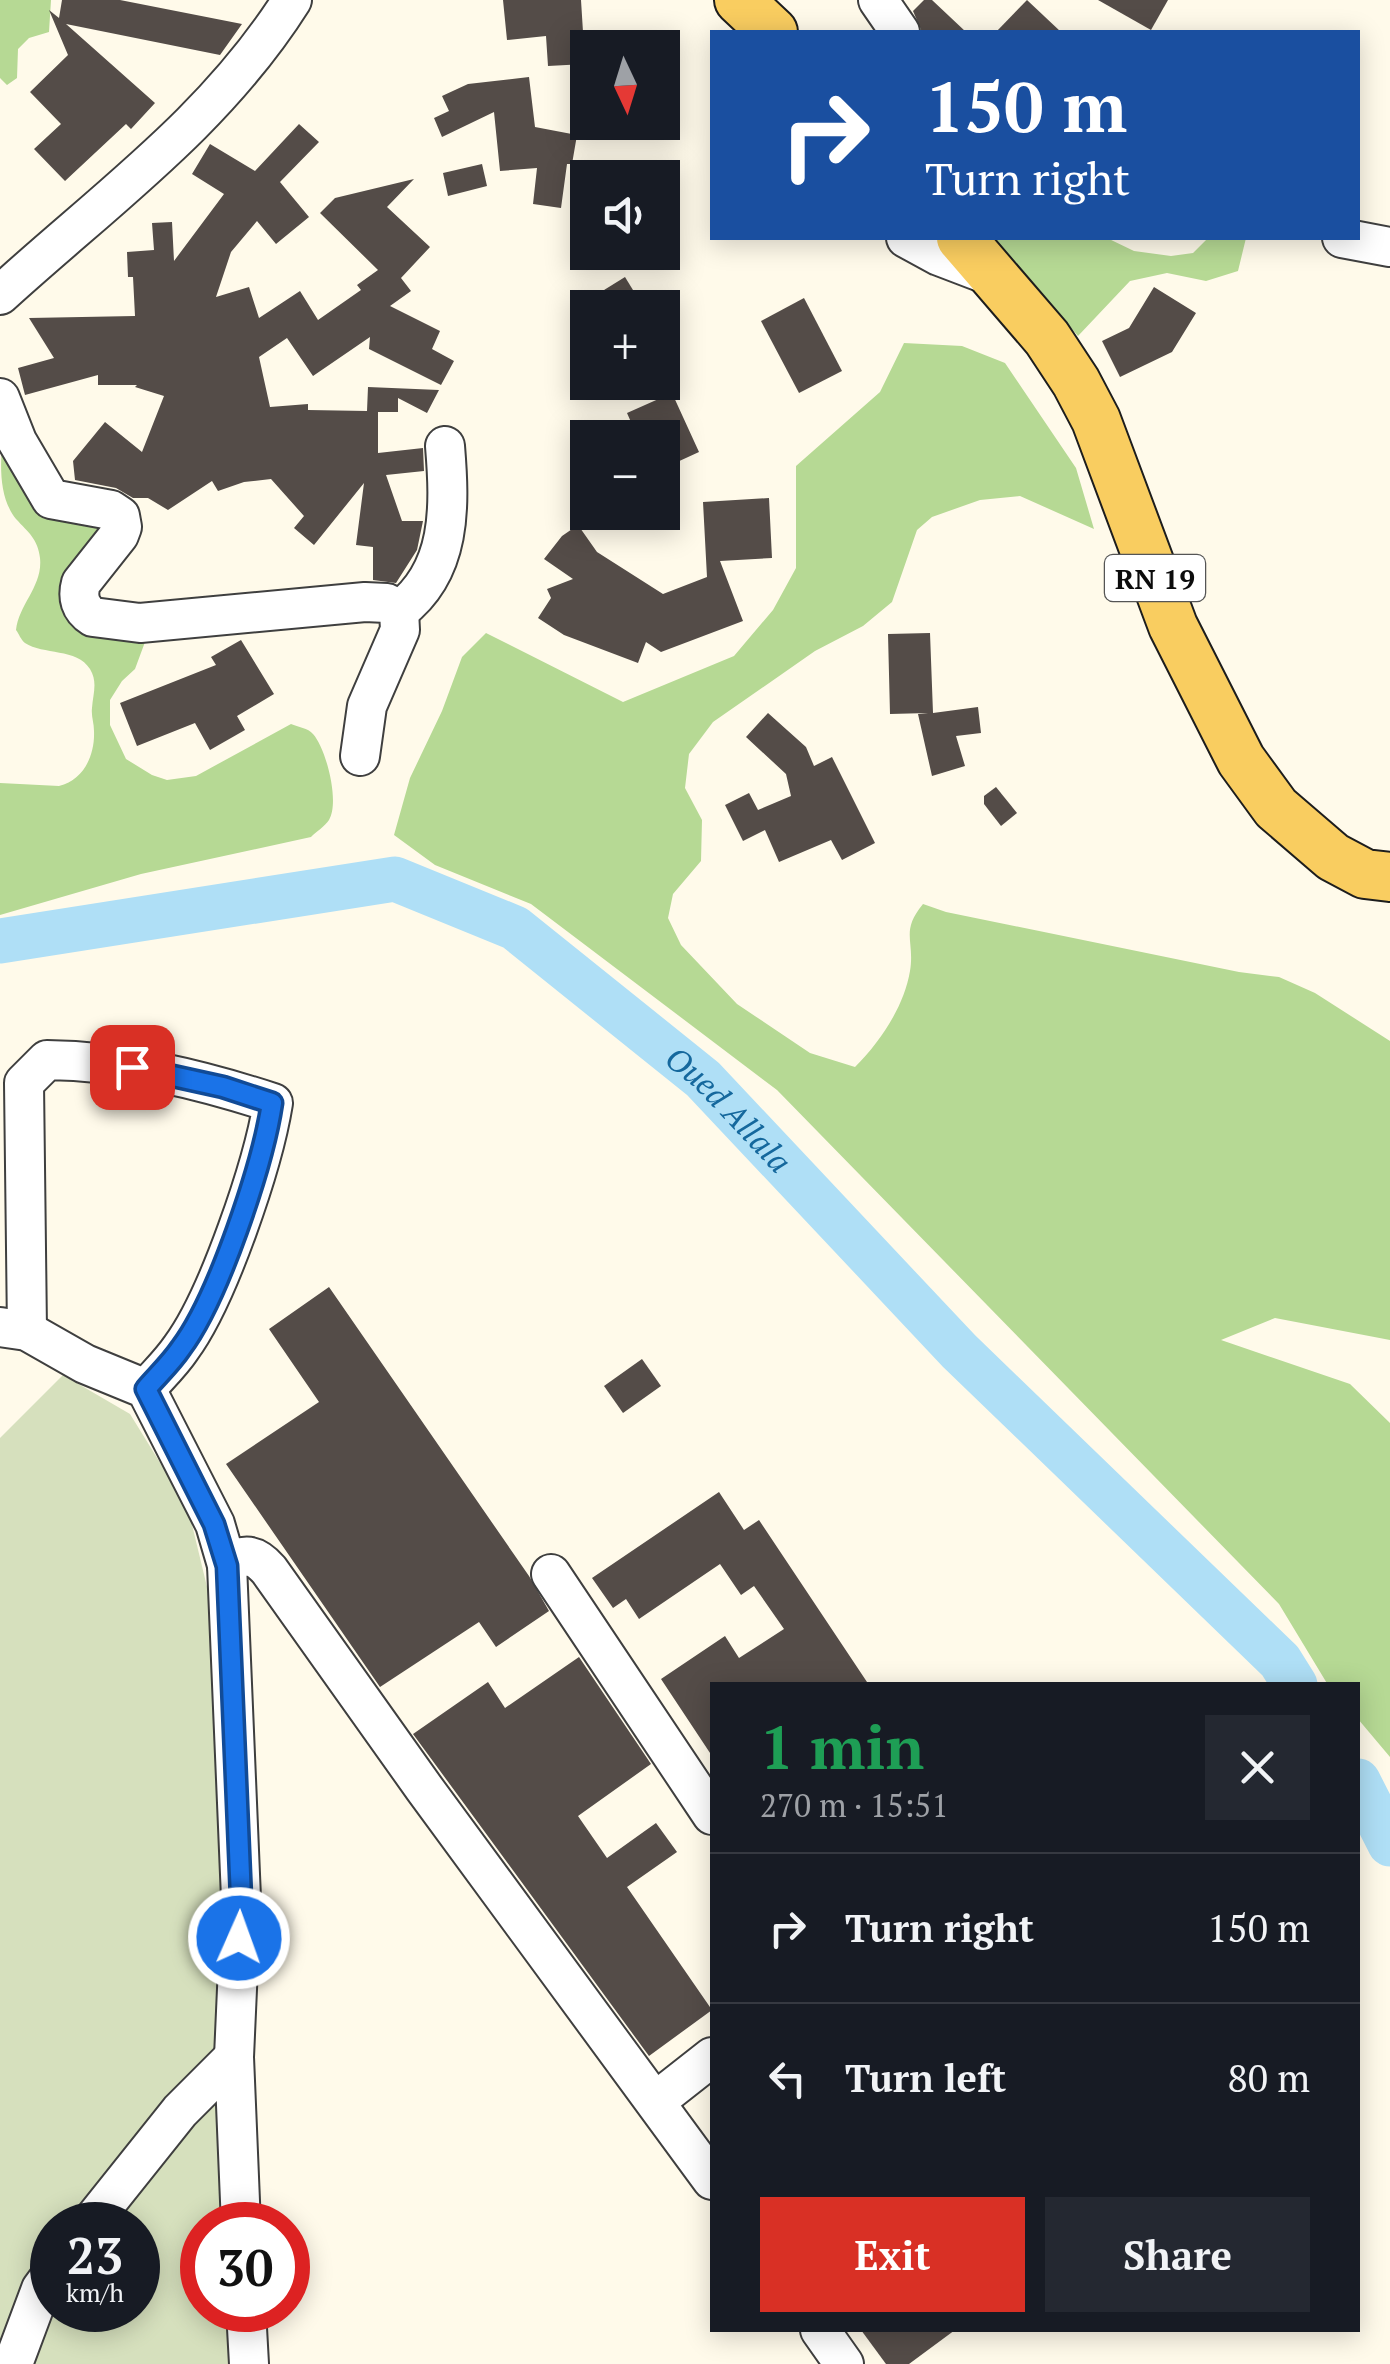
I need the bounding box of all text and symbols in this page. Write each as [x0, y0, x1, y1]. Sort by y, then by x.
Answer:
north arrow [570, 30, 680, 140]
map controls [570, 30, 680, 530]
text: 150 m [925, 59, 1127, 152]
icon: right [760, 70, 890, 200]
text: Turn right [925, 148, 1130, 208]
button: sound [570, 160, 680, 270]
button: + [570, 290, 680, 400]
button: − [570, 420, 680, 530]
road number: RN 19 [1105, 555, 1205, 601]
pin [90, 1025, 175, 1110]
water label: Oued Allala [657, 1036, 801, 1181]
icon: arrive [105, 1040, 160, 1095]
text: 1 min [760, 1707, 924, 1786]
button: close [1205, 1715, 1310, 1820]
text: 270 m · 15:51 [760, 1784, 948, 1826]
position arrow [187, 1886, 291, 1990]
icon: right [760, 1901, 815, 1956]
text: Turn right [845, 1903, 1034, 1953]
text: 150 m [1207, 1903, 1310, 1953]
icon: left [760, 2051, 815, 2106]
text: Turn left [845, 2053, 1006, 2103]
text: 80 m [1227, 2053, 1310, 2103]
button: Exit [760, 2197, 1025, 2312]
button: Share [1045, 2197, 1310, 2312]
speed limit sign: 30 [180, 2202, 310, 2332]
text: 23 [67, 2222, 123, 2288]
text: km/h [66, 2276, 124, 2309]

